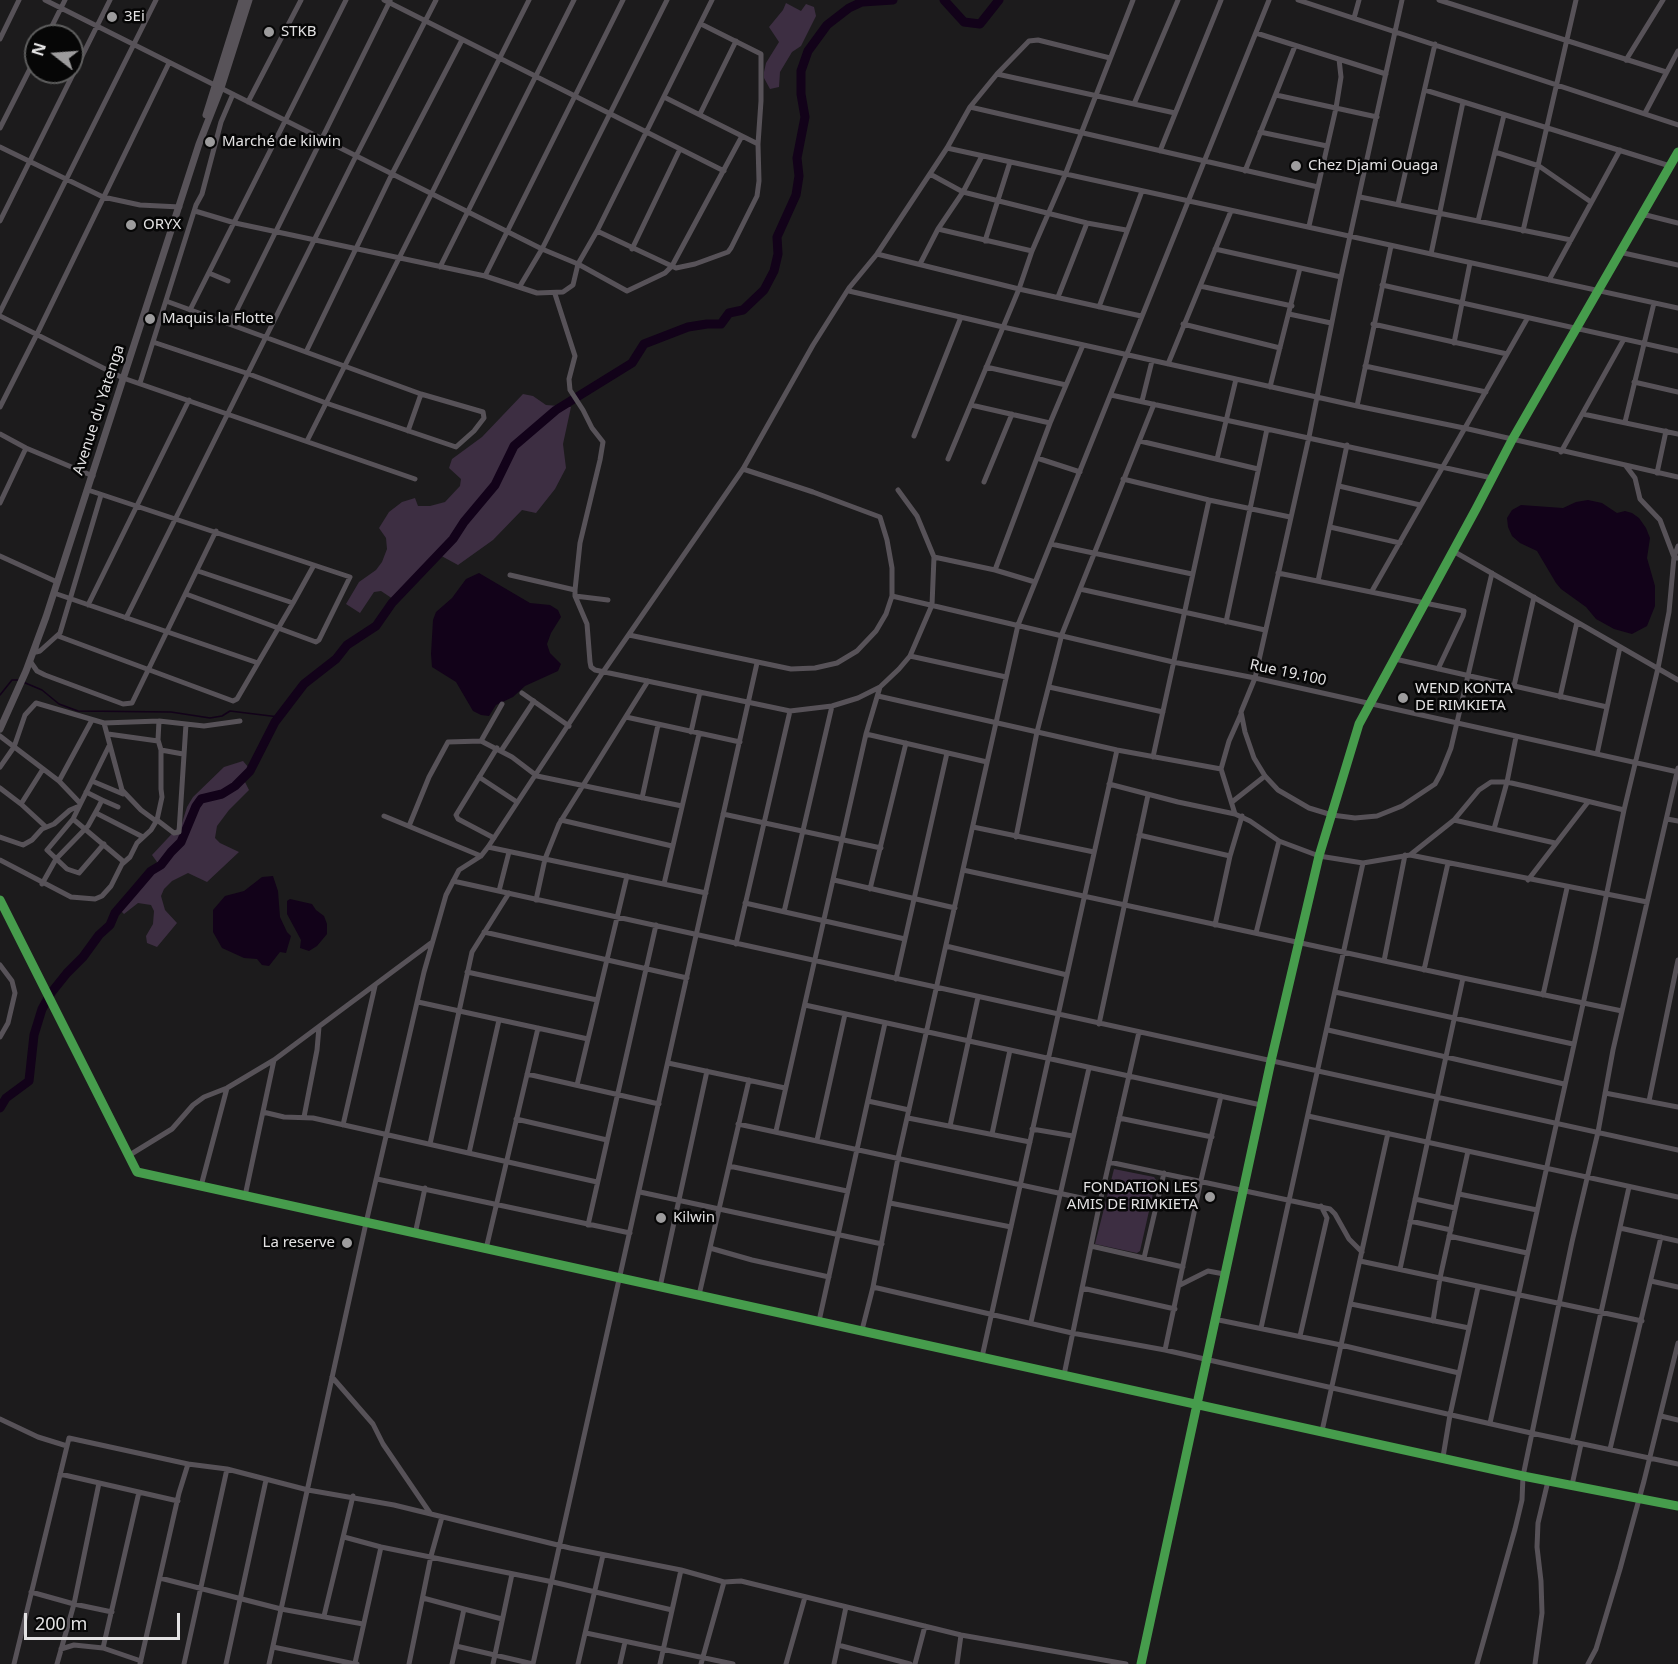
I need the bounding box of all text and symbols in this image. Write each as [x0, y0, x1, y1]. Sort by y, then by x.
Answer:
place label: 3Ei [124, 8, 145, 26]
marker: 3Ei [105, 10, 119, 24]
place label: STKB [281, 23, 317, 41]
north arrow [24, 24, 84, 84]
marker: STKB [262, 25, 276, 39]
text: N [26, 40, 51, 59]
place label: Marché de kilwin [222, 133, 341, 151]
marker: Marché de kilwin [203, 135, 217, 149]
place label: Chez Djami Ouaga [1308, 157, 1438, 175]
marker: Chez Djami Ouaga [1289, 159, 1303, 173]
place label: ORYX [143, 216, 181, 234]
marker: ORYX [124, 218, 138, 232]
place label: Maquis la Flotte [162, 310, 274, 328]
marker: Maquis la Flotte [143, 312, 157, 326]
street label: Avenue du Yatenga [69, 343, 129, 477]
street label: Rue 19.100 [1248, 656, 1328, 690]
place label: WEND KONTA DE RIMKIETA [1415, 680, 1513, 715]
marker: WEND KONTA DE RIMKIETA [1396, 691, 1410, 705]
place label: FONDATION LES AMIS DE RIMKIETA [1067, 1179, 1198, 1214]
marker: FONDATION LES AMIS DE RIMKIETA [1203, 1190, 1217, 1204]
place label: Kilwin [673, 1209, 715, 1227]
marker: Kilwin [654, 1211, 668, 1225]
place label: La reserve [263, 1234, 335, 1252]
marker: La reserve [340, 1236, 354, 1250]
scale bar [27, 1601, 183, 1639]
text: 200 m [35, 1611, 87, 1635]

